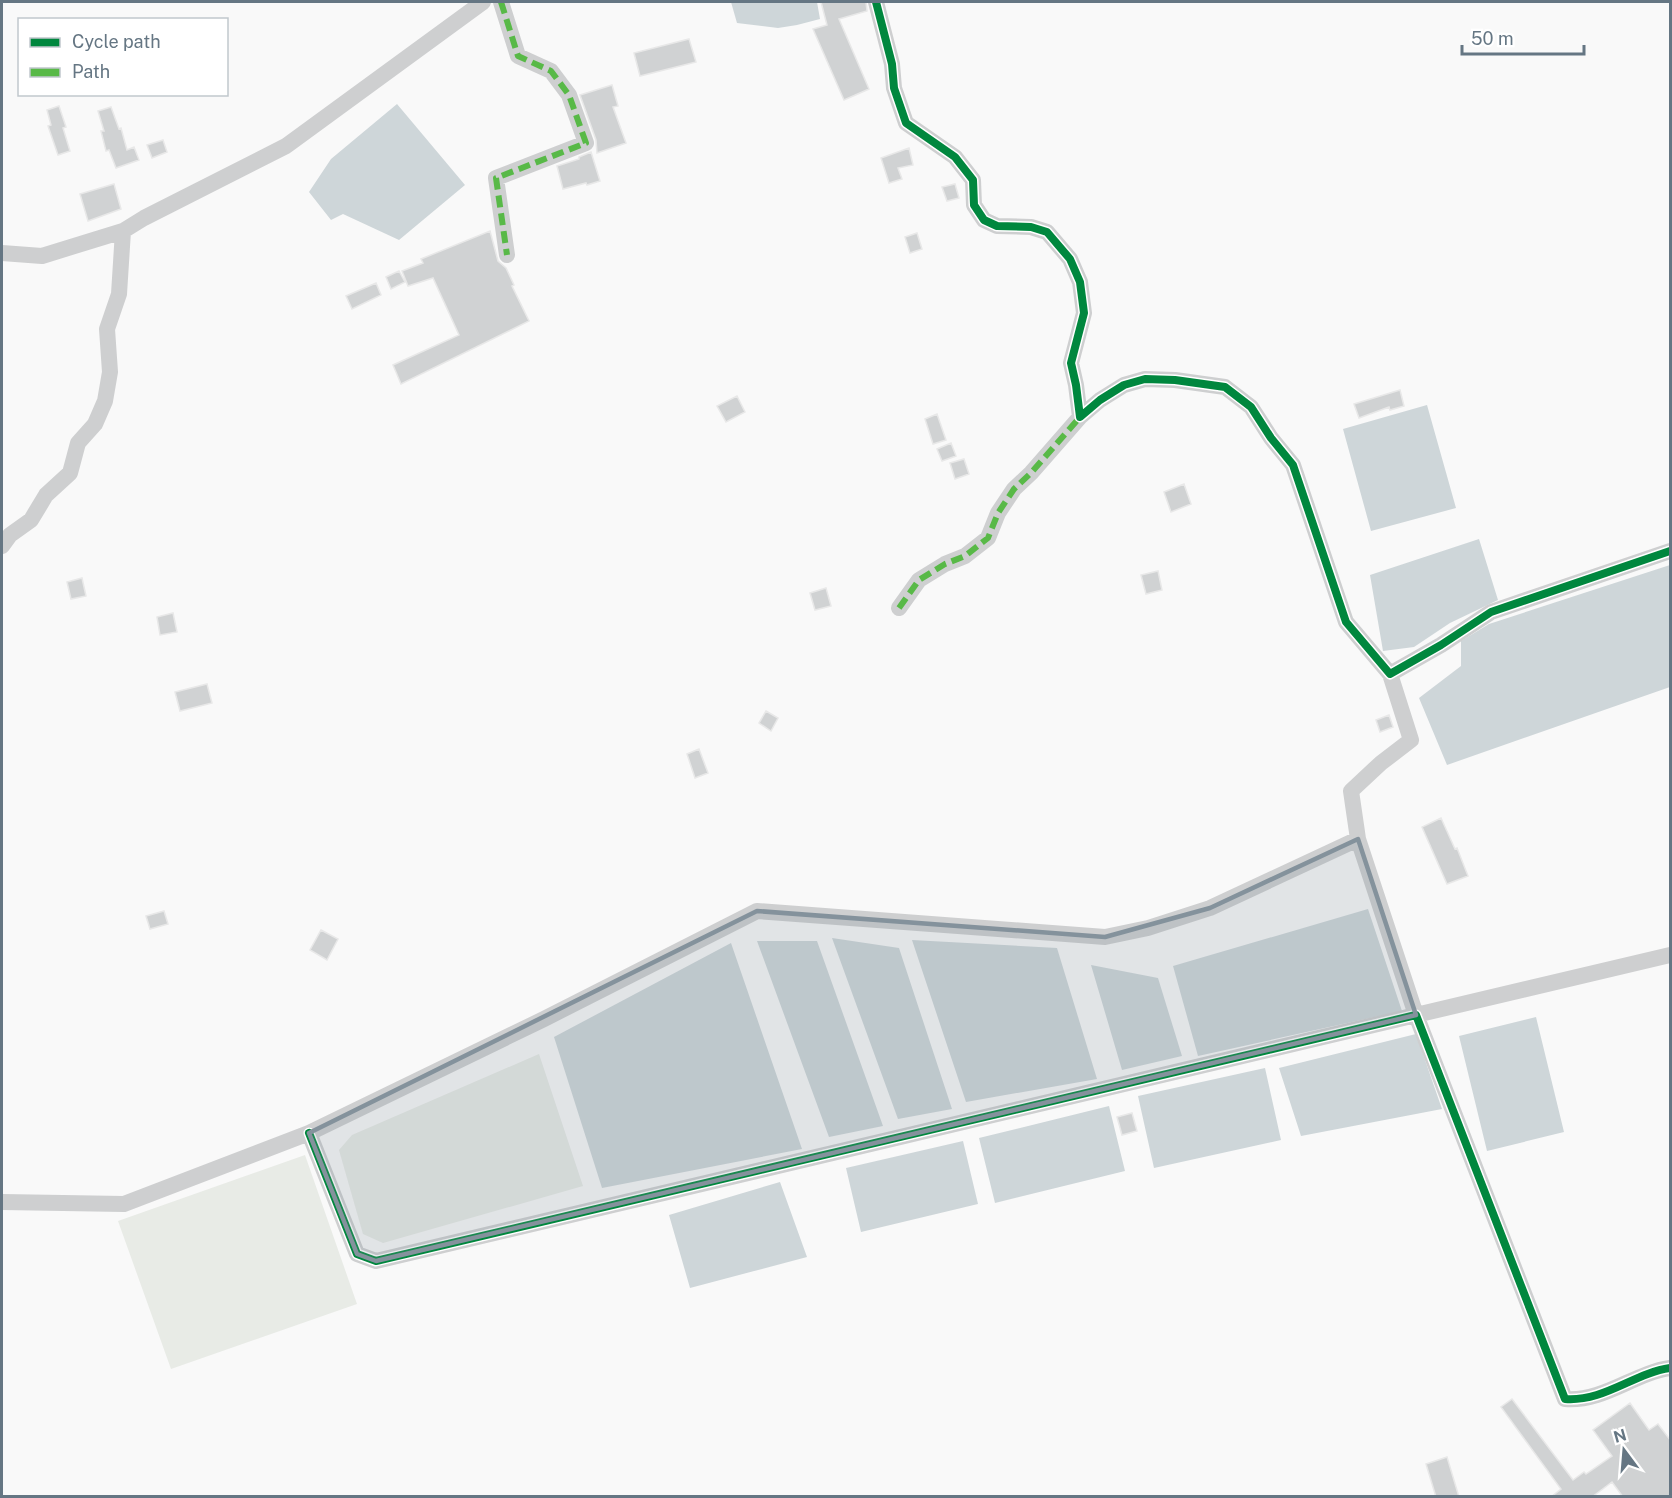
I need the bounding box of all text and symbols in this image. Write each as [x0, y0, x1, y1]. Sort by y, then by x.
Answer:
legend [18, 18, 228, 96]
scale bar [1462, 18, 1584, 56]
text: 50 m [1471, 28, 1514, 49]
text: Cycle path [72, 31, 161, 52]
text: Path [72, 61, 110, 82]
north arrow [1594, 1420, 1654, 1480]
text: N [1611, 1425, 1629, 1447]

